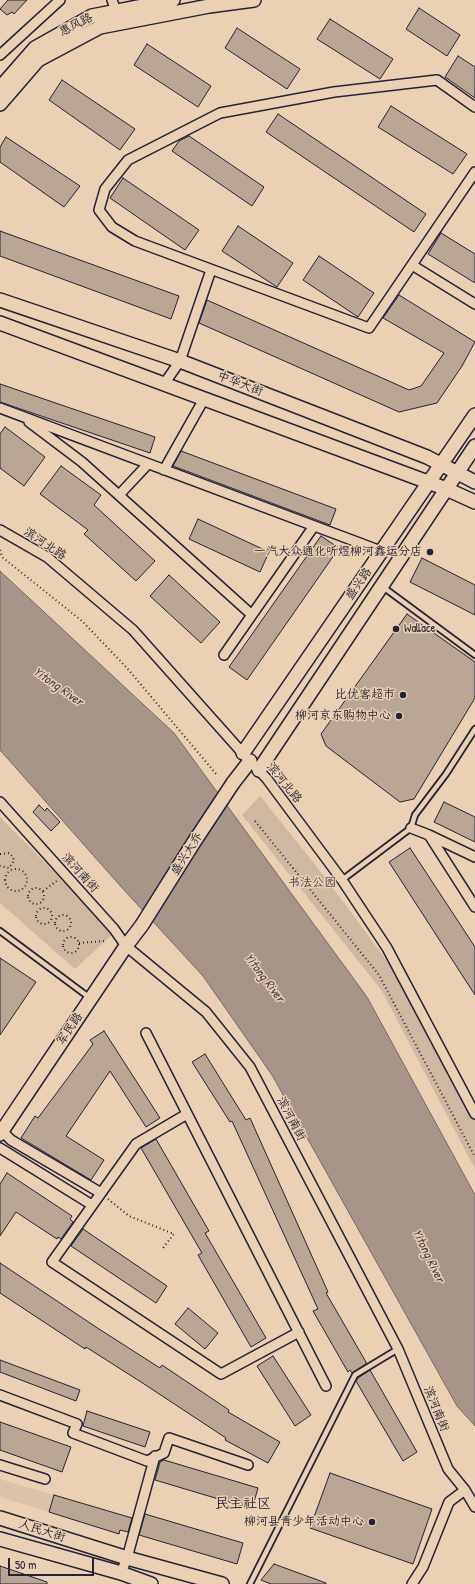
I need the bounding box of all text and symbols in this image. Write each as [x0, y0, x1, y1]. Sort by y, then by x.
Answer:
street label: 惠风路 [57, 10, 95, 40]
street label: 中华大街 [215, 369, 265, 399]
street label: 滨河北路 [21, 525, 69, 563]
place label: 一汽大众通化听煜柳河鑫运分店 [254, 545, 422, 559]
marker: 一汽大众通化听煜柳河鑫运分店 [425, 547, 435, 557]
street label: 盛兴路 [343, 565, 375, 603]
place label: Wallace [404, 622, 435, 636]
marker: Wallace [391, 624, 401, 634]
water label: Yitong River [30, 664, 86, 710]
place label: 比优客超市 [335, 688, 395, 702]
marker: 比优客超市 [398, 690, 408, 700]
place label: 柳河京东购物中心 [295, 709, 391, 723]
marker: 柳河京东购物中心 [394, 711, 404, 721]
street label: 滨河北路 [263, 760, 305, 806]
street label: 盛兴大乔 [168, 830, 206, 878]
street label: 滨河南街 [59, 850, 101, 896]
park label: 书法公园 [288, 876, 336, 890]
water label: Yitong River [241, 950, 287, 1006]
street label: 军民路 [54, 1010, 86, 1048]
street label: 滨河南街 [273, 1094, 309, 1144]
water label: Yitong River [408, 1227, 448, 1285]
street label: 滨河南街 [420, 1384, 452, 1434]
district label: 民主社区 [215, 1496, 271, 1512]
place label: 柳河县青少年活动中心 [244, 1515, 364, 1529]
street label: 人民大街 [17, 1517, 67, 1545]
marker: 柳河县青少年活动中心 [367, 1517, 377, 1527]
scale bar [10, 1550, 96, 1576]
text: 50 m [15, 1556, 36, 1573]

